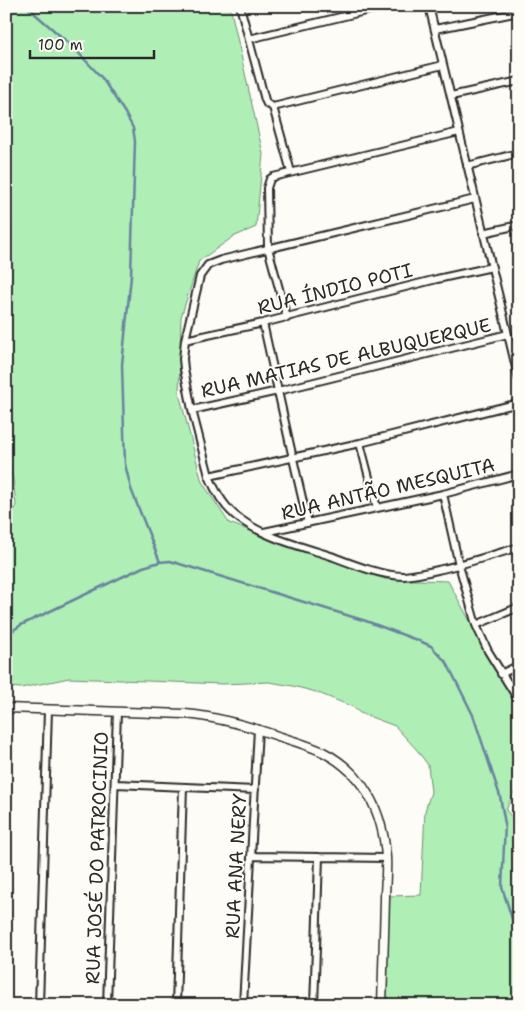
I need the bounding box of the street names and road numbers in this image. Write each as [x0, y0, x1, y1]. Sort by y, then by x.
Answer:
street label: RUA ÍNDIO POTI [255, 257, 415, 320]
street label: RUA MATIAS DE ALBUQUERQUE [198, 312, 494, 404]
street label: RUA ANTÃO MESQUITA [278, 451, 497, 526]
street label: RUA JOSÉ DO PATROCINIO [79, 731, 114, 985]
street label: RUA ANA NERY [220, 792, 252, 939]

